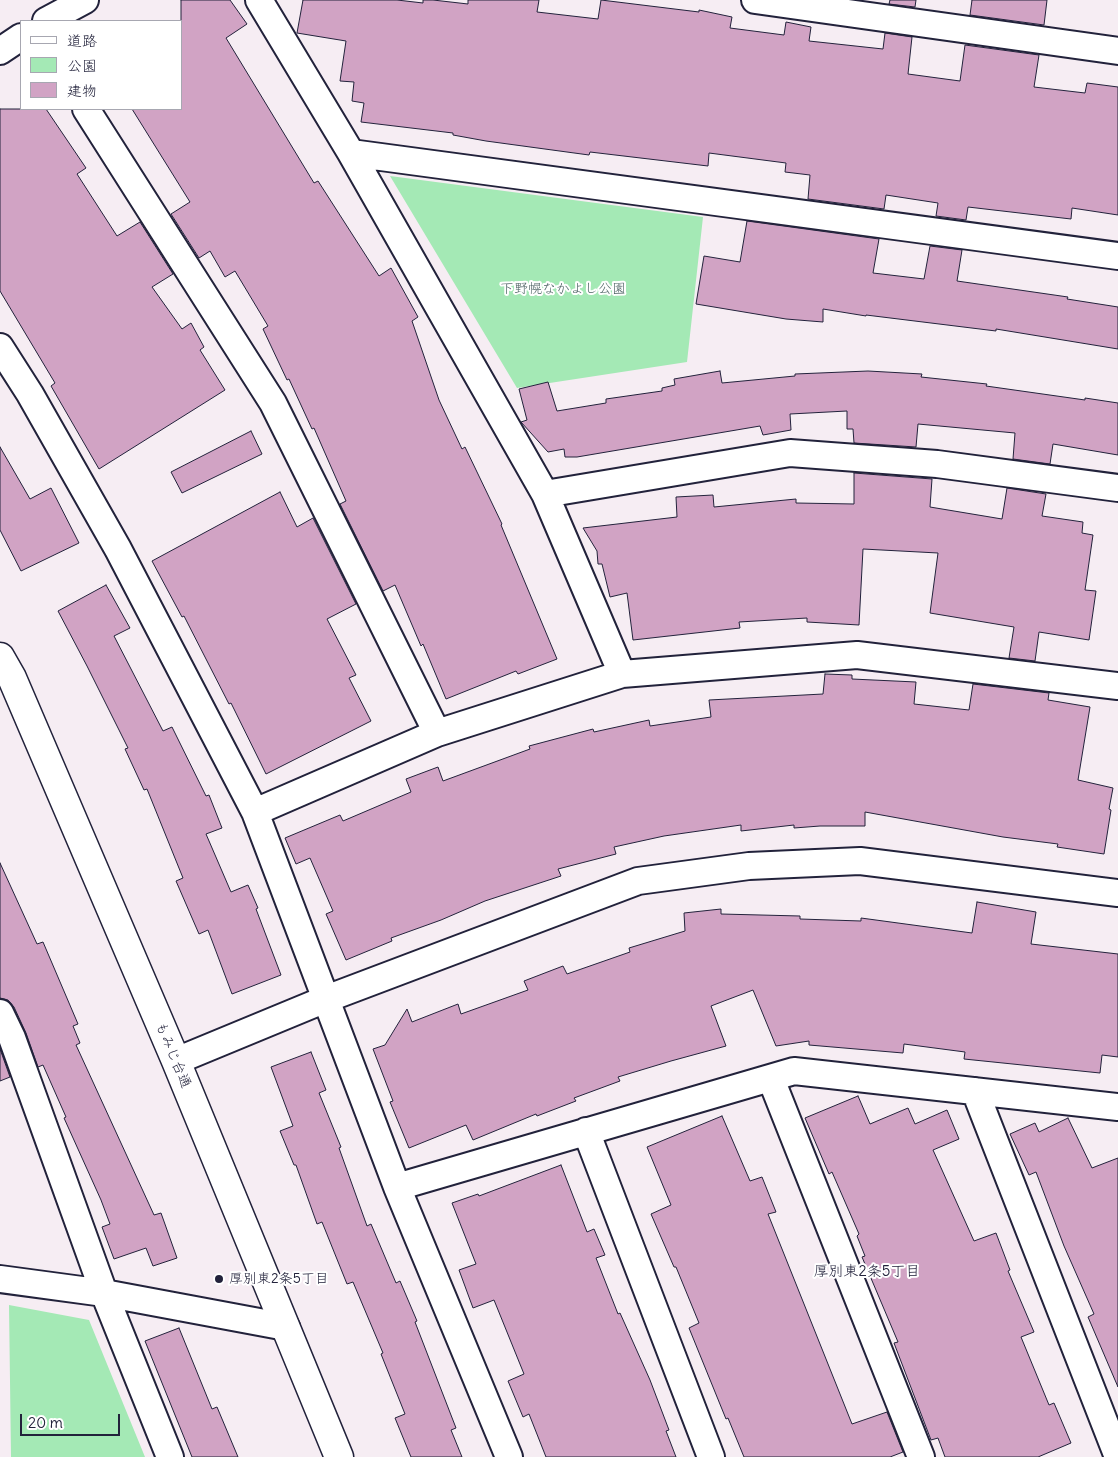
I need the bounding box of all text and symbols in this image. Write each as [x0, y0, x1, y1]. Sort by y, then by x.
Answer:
legend [20, 20, 182, 110]
text: 道路 [67, 31, 97, 50]
text: 公園 [67, 56, 97, 75]
text: 建物 [67, 81, 97, 100]
park label: 下野幌なかよし公園 [500, 281, 626, 297]
street label: もみじ台通 [152, 1020, 194, 1090]
district label: 厚別東2条5丁目 [814, 1263, 920, 1281]
place label: 厚別東2条5丁目 [229, 1271, 329, 1287]
marker: 厚別東2条5丁目 [213, 1273, 225, 1285]
scale bar [22, 1404, 122, 1436]
text: 20 m [28, 1413, 63, 1432]

